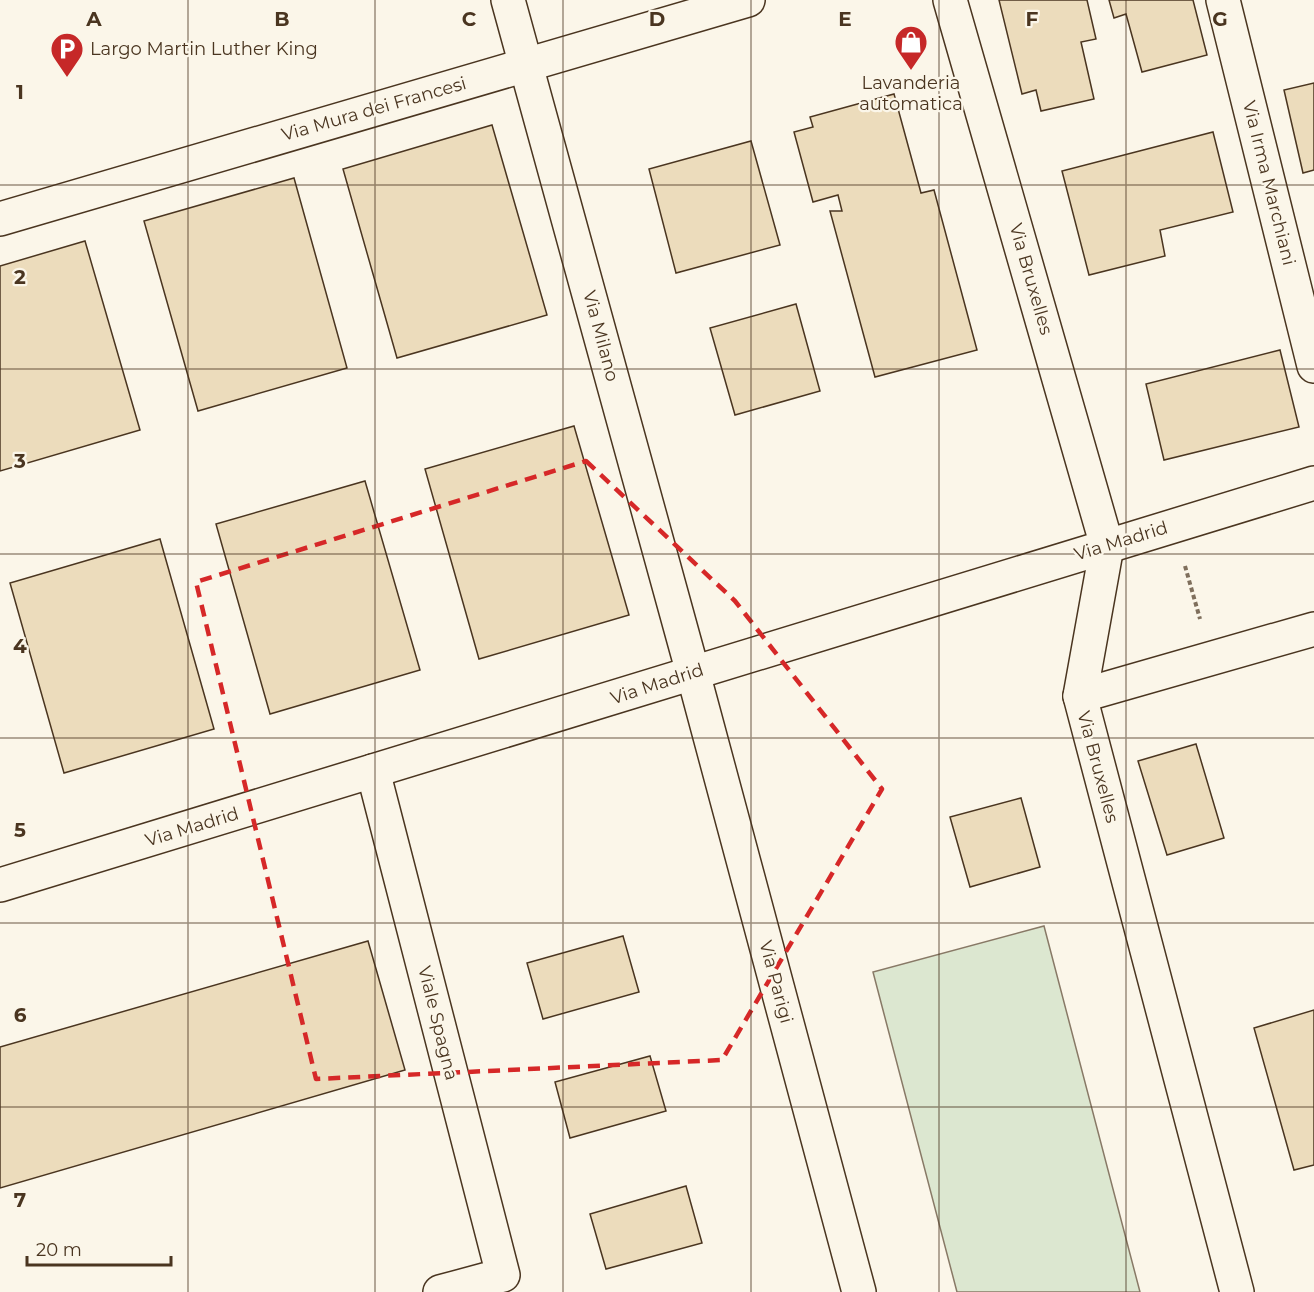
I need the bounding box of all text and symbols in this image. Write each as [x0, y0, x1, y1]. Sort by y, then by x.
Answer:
text: A [85, 7, 102, 31]
text: B [274, 7, 290, 31]
text: C [462, 7, 477, 31]
text: D [649, 7, 665, 31]
text: E [838, 7, 852, 31]
text: F [1026, 7, 1039, 31]
text: G [1212, 7, 1228, 31]
shop icon: Lavanderia automatica [893, 24, 929, 71]
parking icon: Largo Martin Luther King [49, 31, 85, 78]
place label: Largo Martin Luther King [90, 38, 318, 60]
street label: Via Mura dei Francesi [279, 72, 469, 146]
place label: Lavanderia automatica [859, 72, 963, 115]
text: 1 [16, 80, 24, 104]
street label: Via Irma Marchiani [1238, 98, 1300, 268]
street label: Via Bruxelles [1005, 221, 1057, 337]
text: 2 [14, 265, 26, 289]
street label: Via Milano [578, 288, 624, 384]
text: 3 [13, 449, 26, 473]
street label: Via Madrid [1072, 516, 1170, 566]
text: 4 [13, 634, 27, 658]
street label: Via Madrid [608, 659, 706, 709]
street label: Via Bruxelles [1073, 709, 1124, 826]
street label: Via Madrid [143, 802, 241, 852]
text: 5 [14, 818, 26, 842]
street label: Via Parigi [754, 938, 798, 1026]
street label: Viale Spagna [413, 964, 463, 1082]
text: 6 [14, 1003, 27, 1027]
text: 7 [14, 1188, 26, 1212]
scale bar [27, 1229, 171, 1267]
text: 20 m [36, 1239, 82, 1261]

